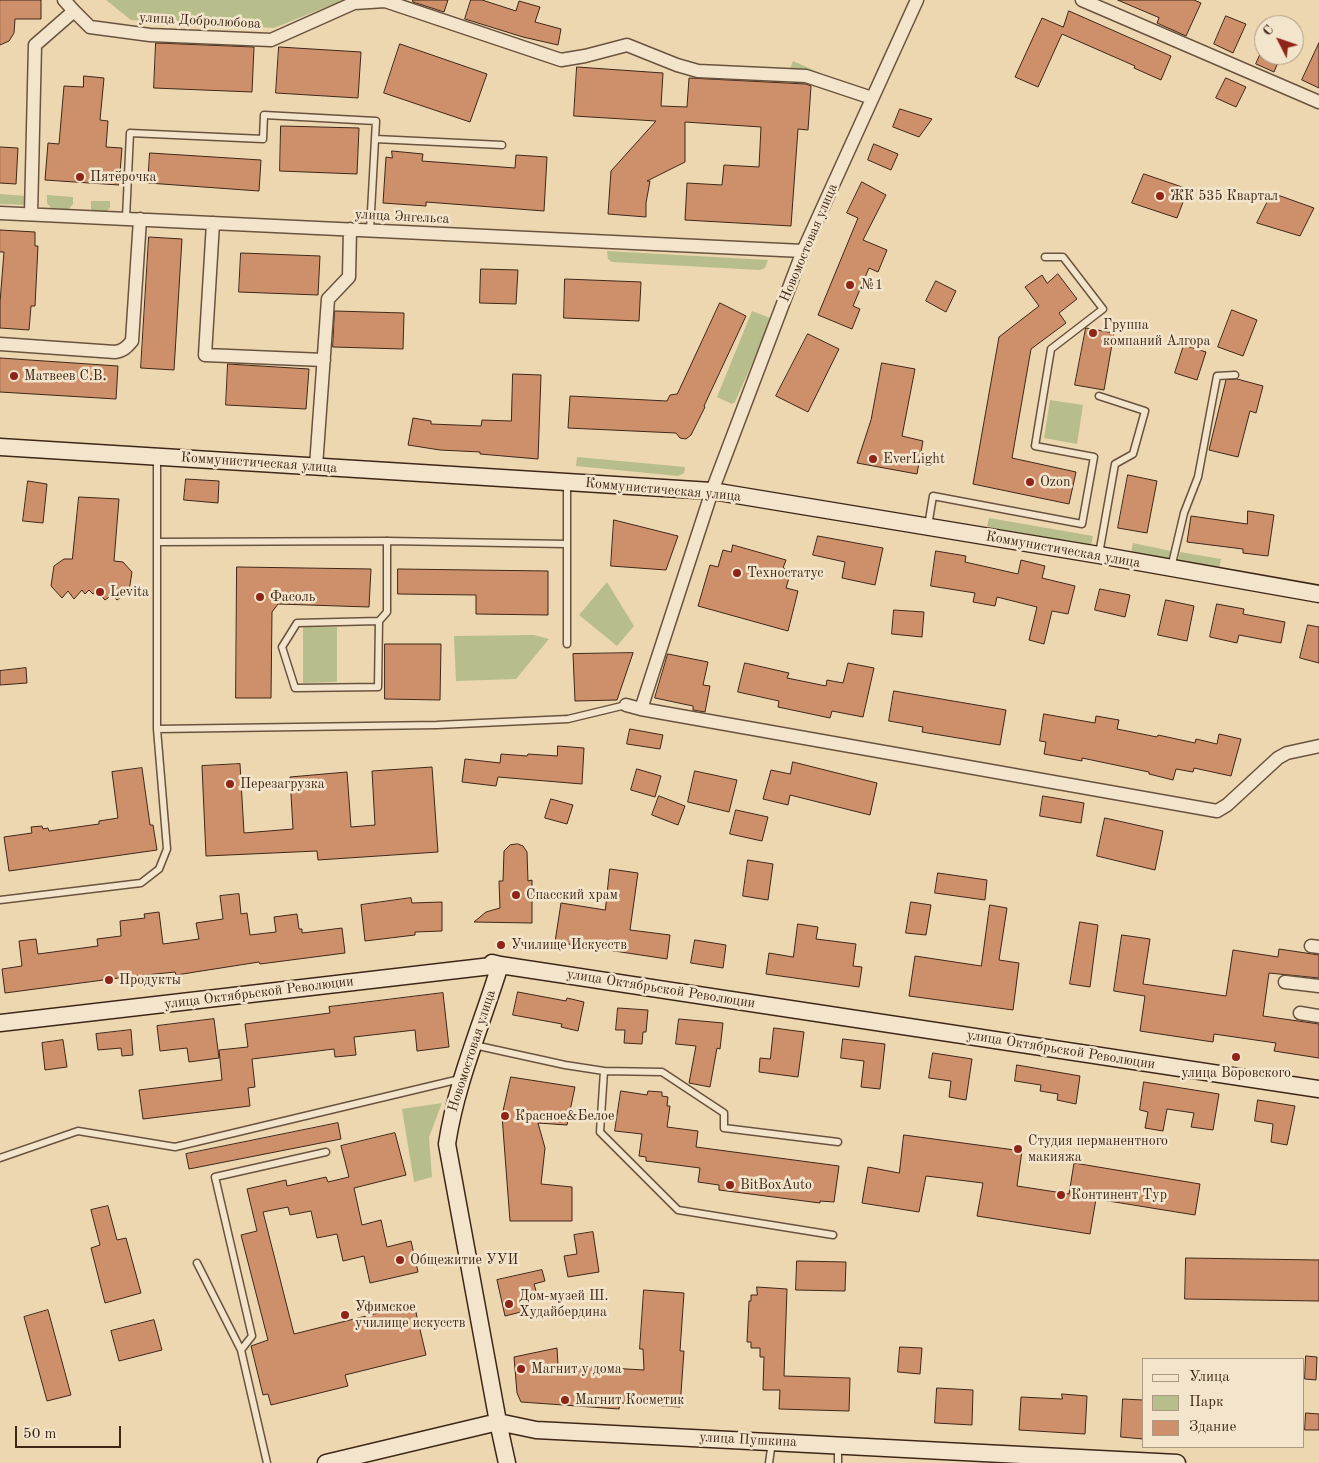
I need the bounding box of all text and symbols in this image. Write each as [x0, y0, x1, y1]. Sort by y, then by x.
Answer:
street label: улица Добролюбова [139, 9, 261, 33]
north arrow [1254, 15, 1304, 65]
text: С [1260, 23, 1277, 39]
place label: Пятёрочка [90, 169, 156, 185]
marker: Пятёрочка [74, 171, 86, 183]
street label: Новомостовая улица [776, 181, 842, 305]
place label: ЖК 535 Квартал [1170, 188, 1278, 204]
marker: ЖК 535 Квартал [1154, 190, 1166, 202]
street label: улица Энгельса [354, 206, 450, 228]
place label: №1 [860, 277, 883, 293]
marker: №1 [844, 279, 856, 291]
place label: Группа компаний Алгора [1103, 317, 1211, 350]
marker: Группа компаний Алгора [1087, 327, 1099, 339]
place label: Матвеев С.В. [24, 368, 106, 384]
marker: Матвеев С.В. [8, 370, 20, 382]
street label: Коммунистическая улица [180, 449, 338, 477]
place label: EverLight [883, 451, 945, 467]
marker: EverLight [867, 453, 879, 465]
place label: Ozon [1040, 474, 1070, 490]
street label: Коммунистическая улица [584, 475, 742, 505]
marker: Ozon [1024, 476, 1036, 488]
street label: Коммунистическая улица [984, 528, 1142, 572]
place label: Техностатус [747, 565, 823, 581]
marker: Техностатус [731, 567, 743, 579]
place label: Levita [110, 584, 149, 600]
marker: Levita [94, 586, 106, 598]
place label: Фасоль [270, 589, 315, 605]
marker: Фасоль [254, 591, 266, 603]
place label: Перезагрузка [240, 776, 325, 792]
marker: Перезагрузка [224, 778, 236, 790]
place label: Спасский храм [526, 887, 618, 903]
marker: Спасский храм [510, 889, 522, 901]
place label: Училище Искусств [511, 937, 627, 953]
marker: Училище Искусств [495, 939, 507, 951]
street label: улица Октябрьской Революции [566, 966, 756, 1012]
place label: Продукты [119, 972, 181, 988]
street label: улица Октябрьской Революции [163, 973, 355, 1013]
marker: Продукты [103, 974, 115, 986]
street label: Новомостовая улица [444, 988, 500, 1114]
street label: улица Октябрьской Революции [966, 1027, 1156, 1073]
marker: улица Воровского [1230, 1051, 1242, 1063]
place label: улица Воровского [1181, 1065, 1291, 1081]
place label: Красное&Белое [515, 1108, 614, 1124]
marker: Красное&Белое [499, 1110, 511, 1122]
place label: Студия перманентного макияжа [1028, 1133, 1168, 1166]
marker: Студия перманентного макияжа [1012, 1143, 1024, 1155]
place label: BitBoxAuto [740, 1177, 812, 1193]
marker: BitBoxAuto [724, 1179, 736, 1191]
place label: Континент Тур [1071, 1187, 1167, 1203]
marker: Континент Тур [1055, 1189, 1067, 1201]
place label: Общежитие УУИ [410, 1252, 518, 1268]
marker: Общежитие УУИ [394, 1254, 406, 1266]
place label: Дом-музей Ш. Худайбердина [519, 1288, 608, 1320]
marker: Дом-музей Ш. Худайбердина [503, 1298, 515, 1310]
place label: Уфимское училище искусств [355, 1299, 465, 1331]
marker: Уфимское училище искусств [339, 1309, 351, 1321]
legend [1142, 1358, 1304, 1448]
place label: Магнит у дома [531, 1361, 622, 1377]
marker: Магнит у дома [515, 1363, 527, 1375]
text: Улица [1189, 1370, 1230, 1385]
place label: Магнит Косметик [575, 1392, 684, 1408]
marker: Магнит Косметик [559, 1394, 571, 1406]
text: Парк [1189, 1395, 1224, 1410]
scale bar [18, 1416, 124, 1448]
text: Здание [1189, 1420, 1236, 1435]
text: 50 m [23, 1427, 57, 1442]
street label: улица Пушкина [699, 1429, 797, 1451]

